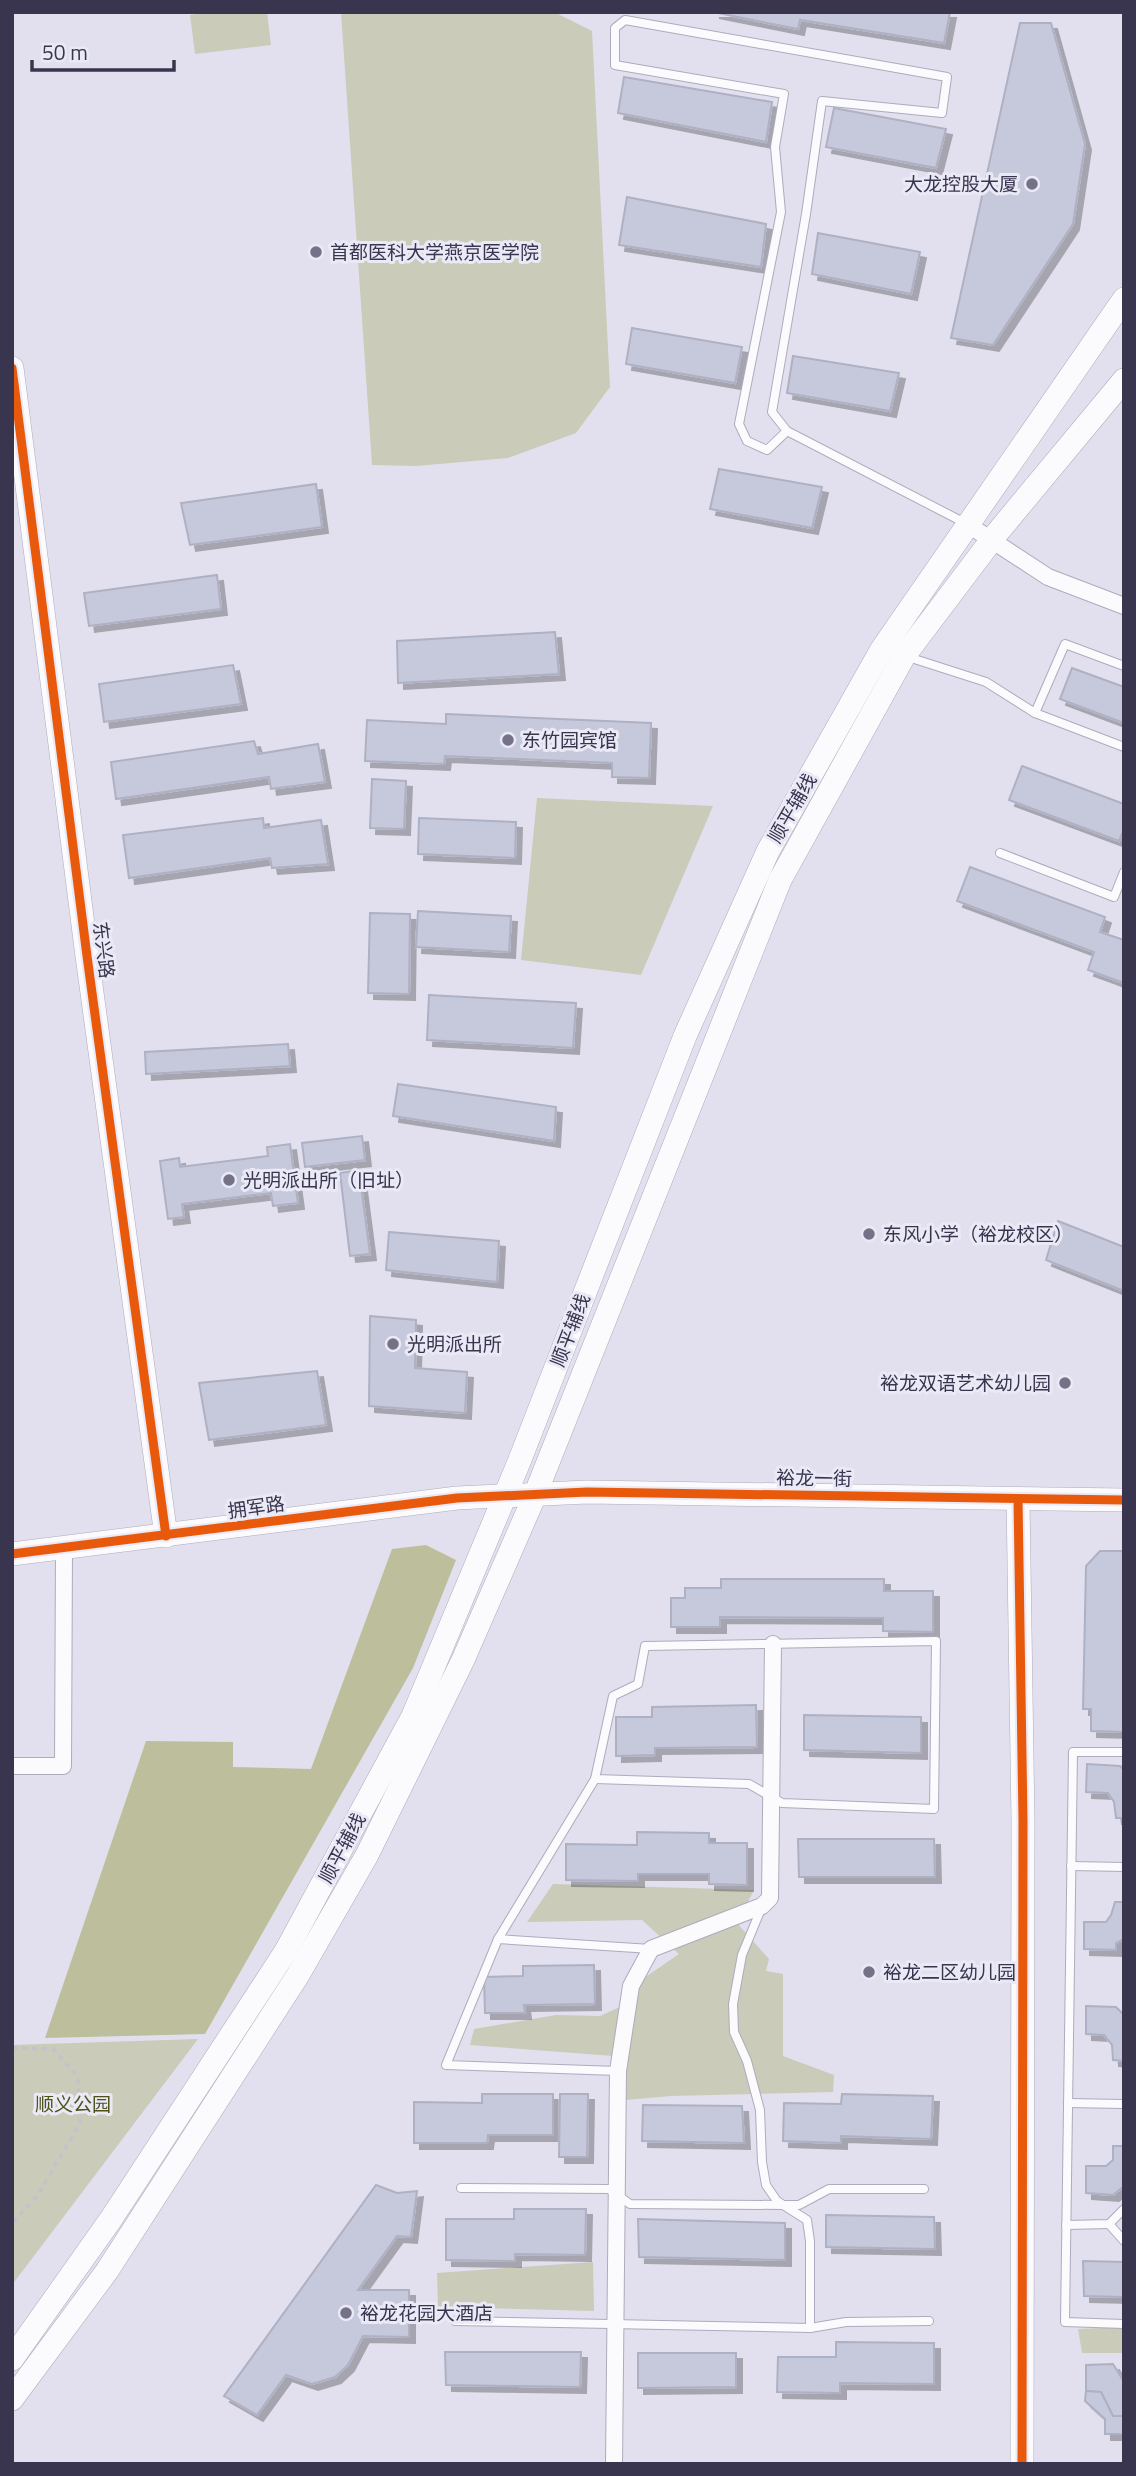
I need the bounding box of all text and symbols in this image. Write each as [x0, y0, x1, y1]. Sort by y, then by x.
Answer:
scale bar [32, 28, 173, 72]
text: 50 m [42, 36, 88, 68]
place label: 大龙控股大厦 [904, 169, 1018, 198]
marker: 大龙控股大厦 [1024, 176, 1040, 192]
place label: 首都医科大学燕京医学院 [330, 237, 539, 266]
marker: 首都医科大学燕京医学院 [308, 244, 324, 260]
place label: 东竹园宾馆 [522, 725, 617, 754]
marker: 东竹园宾馆 [500, 732, 516, 748]
street label: 顺平辅线 [760, 768, 823, 848]
street label: 东兴路 [87, 920, 122, 980]
place label: 光明派出所（旧址） [243, 1165, 414, 1194]
marker: 光明派出所（旧址） [221, 1172, 237, 1188]
place label: 东风小学（裕龙校区） [883, 1219, 1073, 1248]
marker: 东风小学（裕龙校区） [861, 1226, 877, 1242]
street label: 顺平辅线 [542, 1289, 597, 1371]
place label: 光明派出所 [407, 1329, 502, 1358]
marker: 光明派出所 [385, 1336, 401, 1352]
place label: 裕龙双语艺术幼儿园 [880, 1368, 1051, 1397]
marker: 裕龙双语艺术幼儿园 [1057, 1375, 1073, 1391]
street label: 裕龙一街 [776, 1462, 852, 1493]
street label: 拥军路 [226, 1488, 286, 1525]
street label: 顺平辅线 [311, 1807, 372, 1888]
place label: 裕龙二区幼儿园 [883, 1957, 1016, 1986]
marker: 裕龙二区幼儿园 [861, 1964, 877, 1980]
park label: 顺义公园 [35, 2089, 111, 2118]
place label: 裕龙花园大酒店 [360, 2298, 493, 2327]
marker: 裕龙花园大酒店 [338, 2305, 354, 2321]

